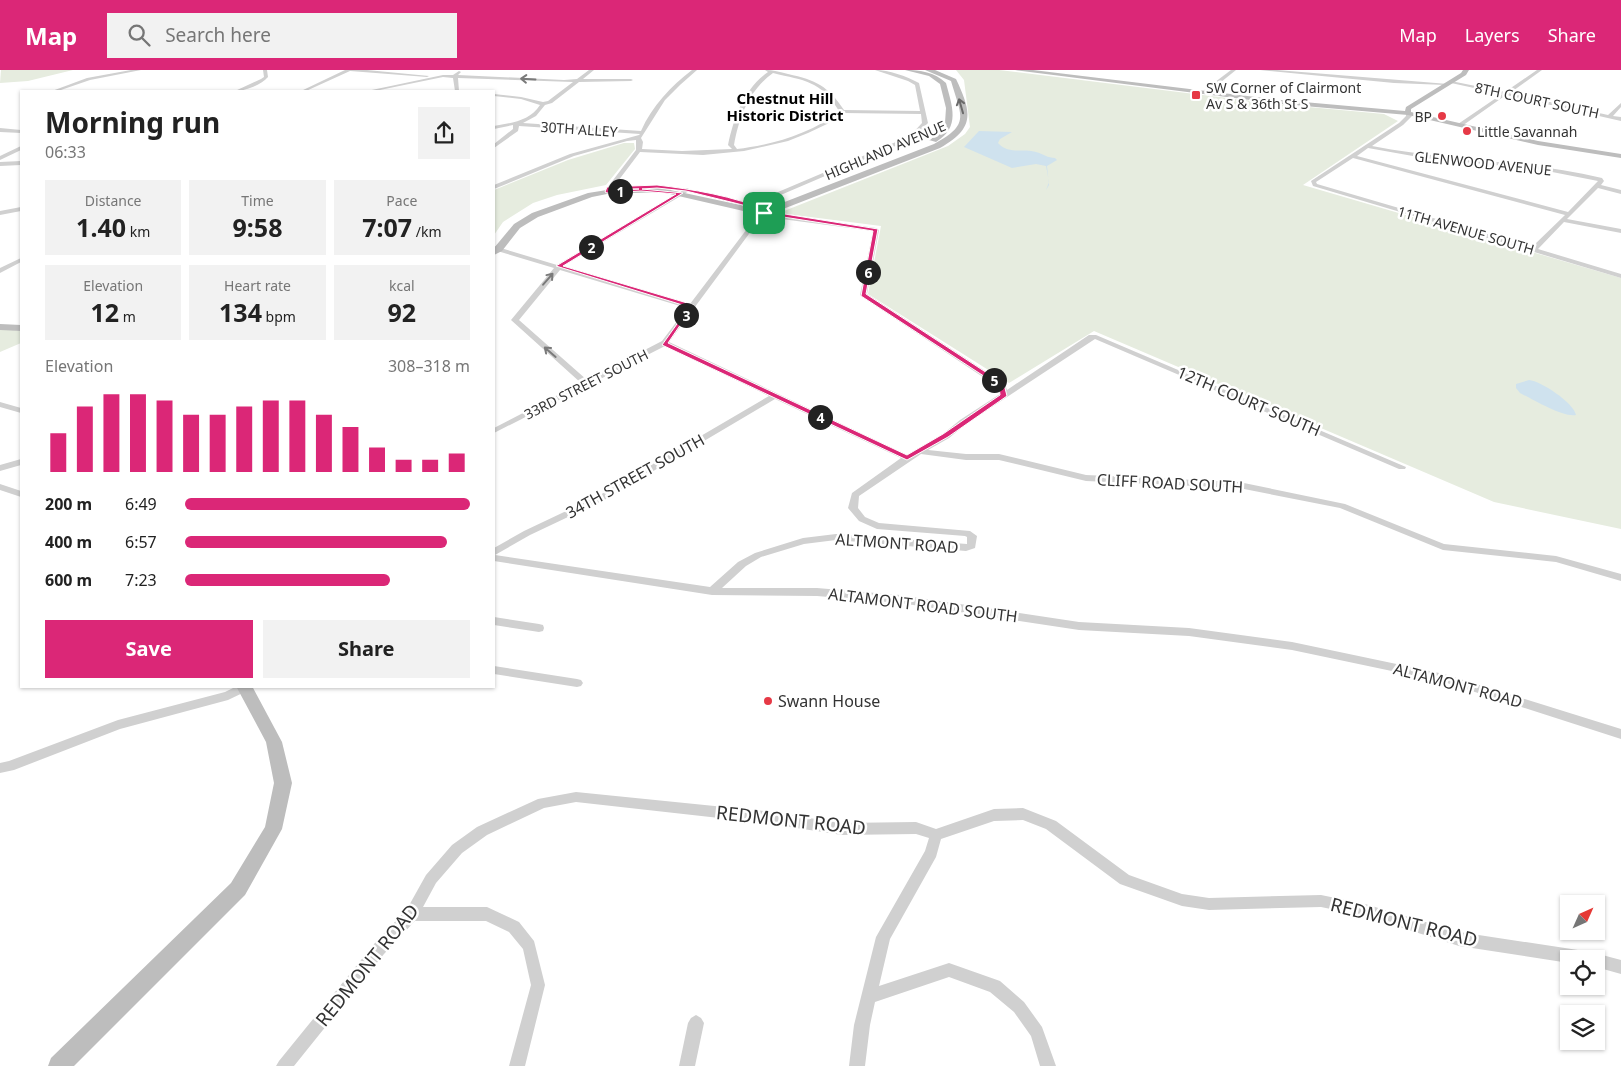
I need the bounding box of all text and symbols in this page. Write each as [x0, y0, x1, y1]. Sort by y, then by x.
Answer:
search box [107, 13, 457, 58]
text: Map [25, 19, 77, 52]
icon: search [125, 21, 153, 49]
text: Search here [165, 22, 271, 48]
text: Map [1399, 23, 1437, 47]
text: Layers [1465, 23, 1520, 47]
text: Share [1548, 23, 1596, 47]
one-way arrow [521, 75, 537, 84]
place label: SW Corner of Clairmont Av S & 36th St S [1206, 78, 1361, 113]
street label: 8TH COURT SOUTH [1473, 78, 1601, 122]
district label: Chestnut Hill Historic District [726, 88, 844, 125]
marker: SW Corner of Clairmont Av S & 36th St S [1190, 89, 1202, 101]
one-way arrow [956, 99, 965, 115]
text: Morning run [45, 103, 220, 141]
button: share [418, 107, 470, 159]
place label: BP [1414, 107, 1432, 126]
marker: BP [1436, 110, 1448, 122]
street label: HIGHLAND AVENUE [822, 116, 948, 184]
street label: 30TH ALLEY [540, 117, 618, 141]
place label: Little Savannah [1477, 122, 1578, 141]
marker: Little Savannah [1461, 125, 1473, 137]
text: 06:33 [45, 141, 86, 163]
street label: GLENWOOD AVENUE [1413, 146, 1553, 180]
pin: 1 [608, 178, 632, 204]
text: 1 [616, 182, 625, 201]
text: Distance [85, 191, 142, 210]
text: Time [241, 191, 274, 210]
text: Pace [386, 191, 417, 210]
pin [743, 192, 785, 234]
icon: arrive [750, 199, 778, 227]
street label: 11TH AVENUE SOUTH [1395, 201, 1537, 259]
text: 1.40 [76, 210, 126, 244]
text: 9:58 [233, 210, 282, 244]
text: 7:07 [362, 210, 412, 244]
text: km [126, 222, 150, 241]
text: /km [412, 222, 442, 241]
pin: 2 [578, 234, 604, 260]
text: 2 [587, 238, 596, 257]
pin: 6 [856, 260, 880, 284]
text: 6 [864, 263, 873, 282]
one-way arrow [542, 273, 554, 286]
text: Elevation [83, 276, 143, 295]
text: Heart rate [224, 276, 291, 295]
text: kcal [389, 276, 415, 295]
text: 12 [90, 295, 119, 329]
text: 134 [219, 295, 262, 329]
text: 92 [388, 295, 416, 329]
pin: 3 [674, 302, 698, 328]
text: 3 [682, 306, 691, 325]
text: m [119, 307, 136, 326]
text: bpm [262, 307, 296, 326]
street label: 33RD STREET SOUTH [521, 344, 651, 424]
one-way arrow [544, 346, 557, 357]
text: Elevation [45, 355, 113, 377]
text: 308–318 m [388, 355, 470, 377]
street label: 12TH COURT SOUTH [1174, 361, 1324, 441]
pin: 5 [982, 368, 1006, 392]
text: 5 [990, 371, 999, 390]
pin: 4 [808, 404, 832, 430]
text: 4 [816, 408, 825, 427]
street label: 34TH STREET SOUTH [562, 429, 708, 523]
street label: CLIFF ROAD SOUTH [1096, 468, 1244, 498]
text: 200 m [45, 493, 92, 515]
text: 6:49 [125, 493, 157, 515]
street label: ALTMONT ROAD [835, 528, 959, 558]
text: 400 m [45, 531, 92, 553]
text: 6:57 [125, 531, 157, 553]
text: 600 m [45, 569, 92, 591]
text: 7:23 [125, 569, 157, 591]
street label: ALTAMONT ROAD SOUTH [827, 582, 1019, 628]
button: Save [45, 620, 253, 678]
button: Share [263, 620, 470, 678]
street label: ALTAMONT ROAD [1391, 657, 1525, 713]
place label: Swann House [778, 690, 880, 712]
marker: Swann House [762, 695, 774, 707]
street label: REDMONT ROAD [715, 799, 867, 841]
street label: REDMONT ROAD [1328, 891, 1480, 953]
north arrow [1560, 895, 1605, 940]
map controls [1560, 895, 1605, 1050]
street label: REDMONT ROAD [310, 898, 424, 1032]
button: locate [1560, 950, 1605, 995]
button: layers [1560, 1005, 1605, 1050]

